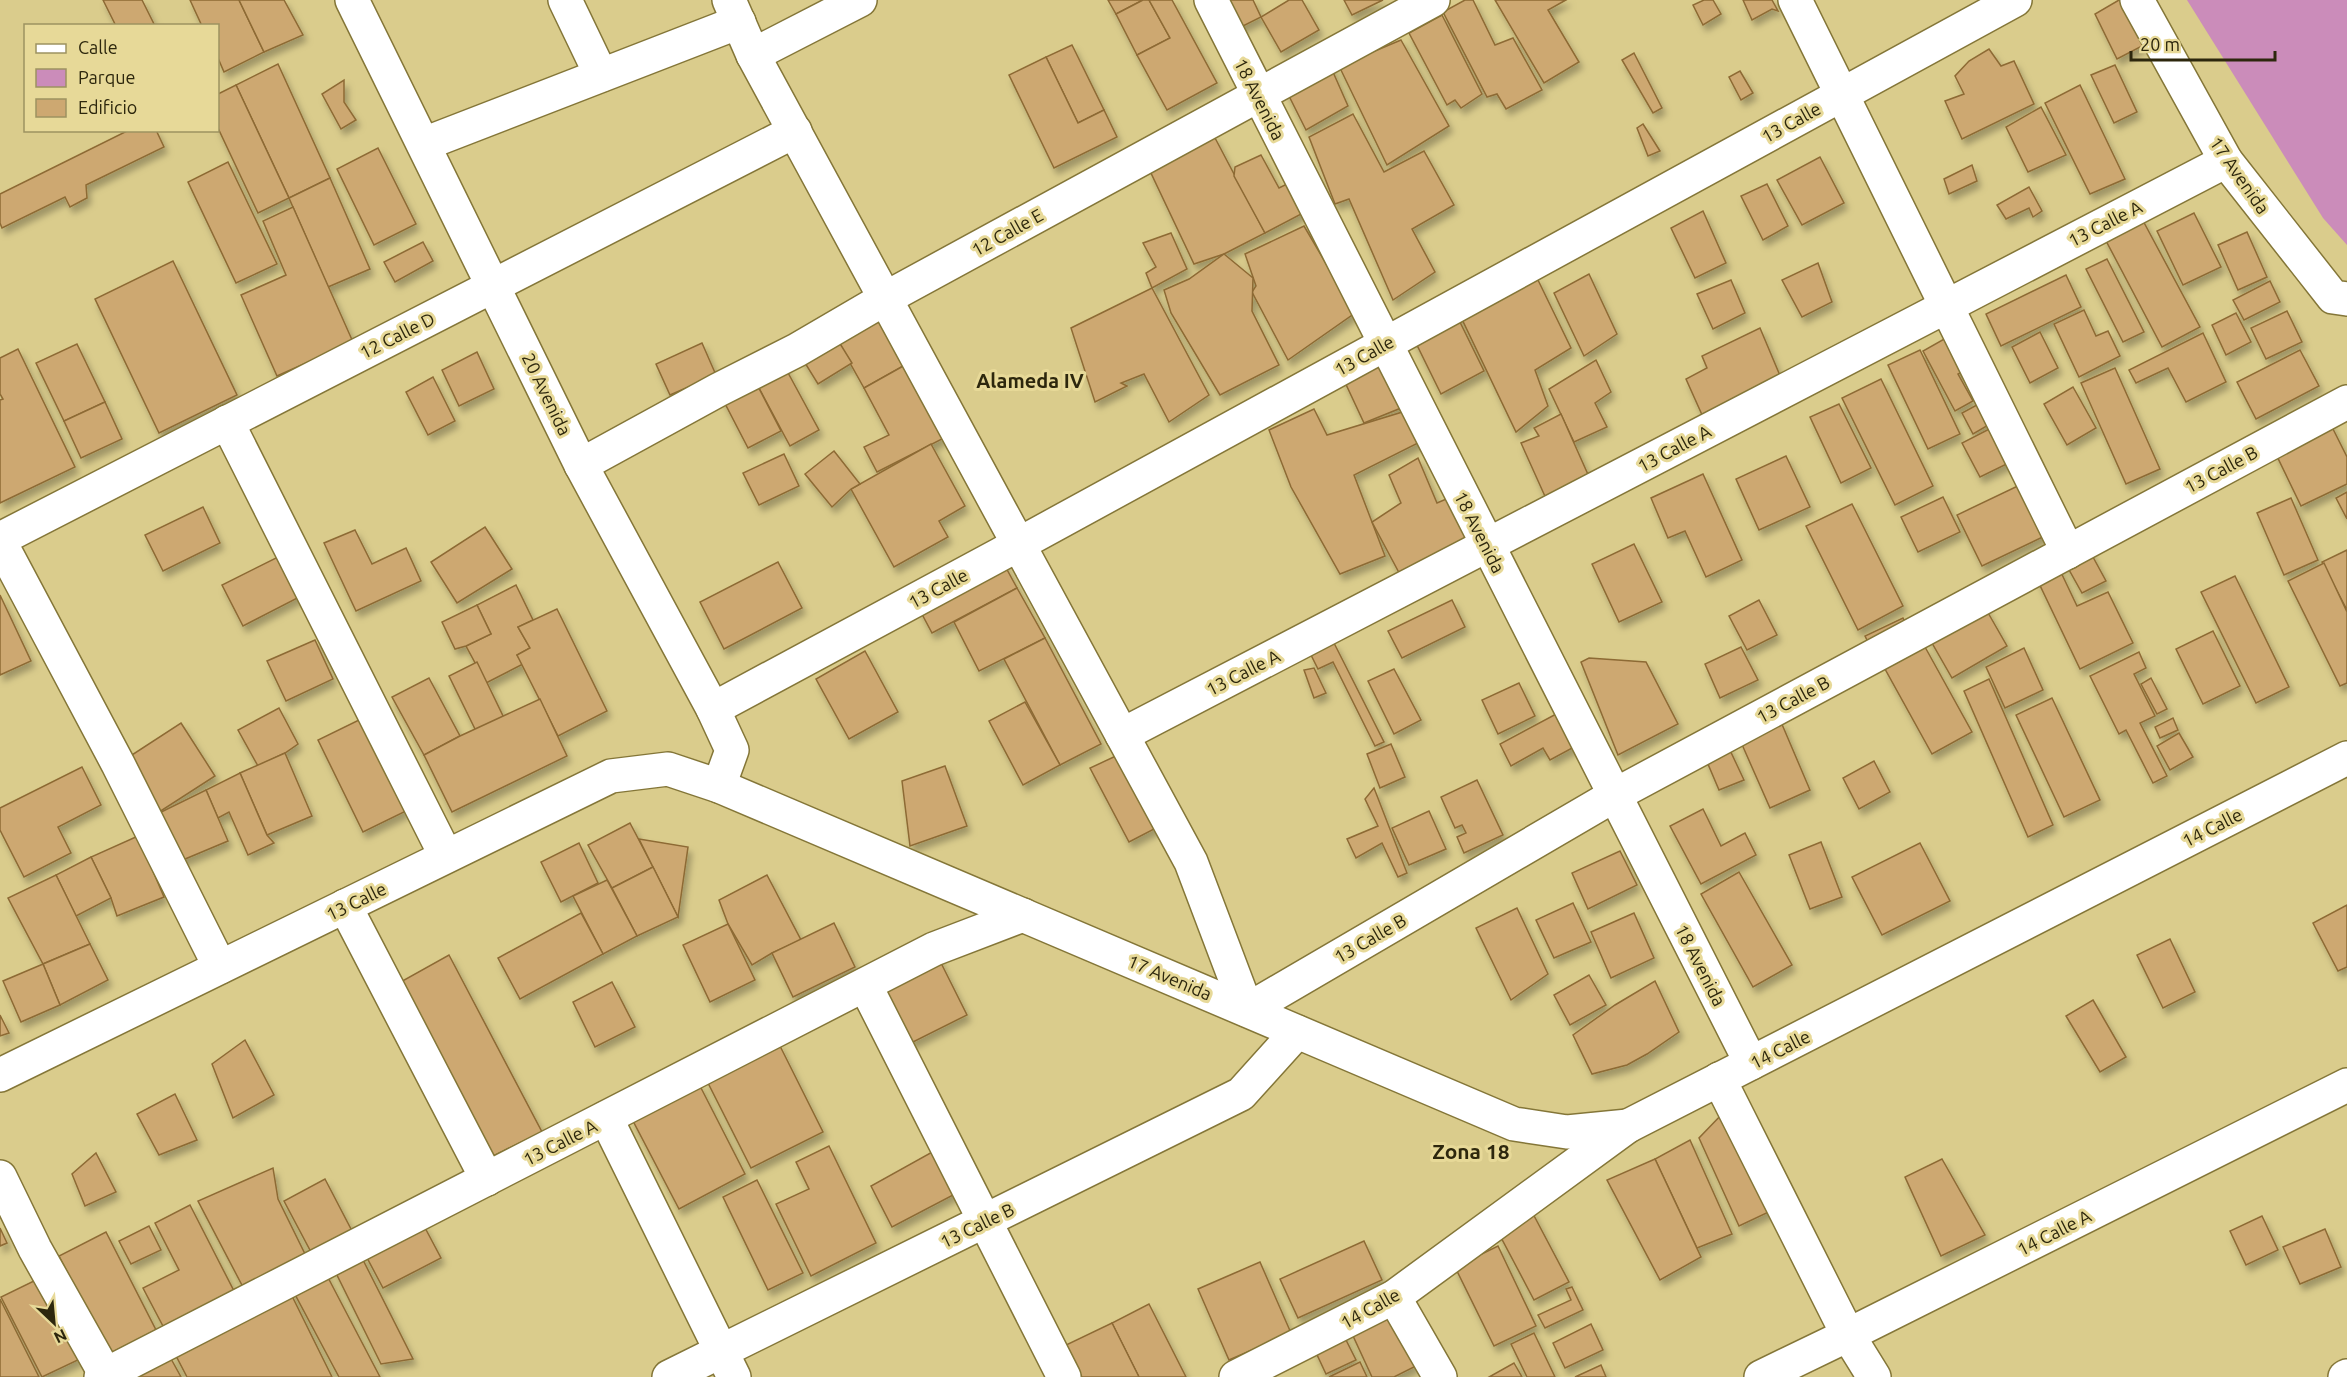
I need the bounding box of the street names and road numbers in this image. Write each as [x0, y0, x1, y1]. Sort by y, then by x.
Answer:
street label: 18 Avenida [1231, 55, 1289, 143]
street label: 13 Calle [1758, 98, 1824, 146]
street label: 17 Avenida [2206, 133, 2274, 217]
street label: 13 Calle A [2065, 196, 2145, 250]
street label: 12 Calle E [968, 204, 1046, 260]
street label: 12 Calle D [356, 308, 438, 362]
street label: 13 Calle [1331, 331, 1397, 379]
street label: 20 Avenida [519, 350, 575, 438]
street label: 13 Calle A [1634, 420, 1714, 476]
street label: 13 Calle B [2181, 441, 2261, 497]
street label: 18 Avenida [1451, 488, 1509, 576]
street label: 13 Calle [905, 564, 971, 612]
street label: 13 Calle A [1203, 645, 1283, 699]
street label: 13 Calle B [1753, 671, 1833, 727]
street label: 14 Calle [2179, 804, 2245, 850]
street label: 13 Calle [323, 878, 389, 924]
street label: 13 Calle B [1331, 909, 1409, 967]
street label: 18 Avenida [1672, 921, 1730, 1009]
street label: 17 Avenida [1125, 950, 1215, 1004]
street label: 14 Calle [1747, 1026, 1813, 1072]
street label: 13 Calle A [520, 1115, 600, 1169]
street label: 13 Calle B [937, 1199, 1017, 1251]
street label: 14 Calle A [2014, 1205, 2094, 1259]
street label: 14 Calle [1337, 1284, 1403, 1332]

